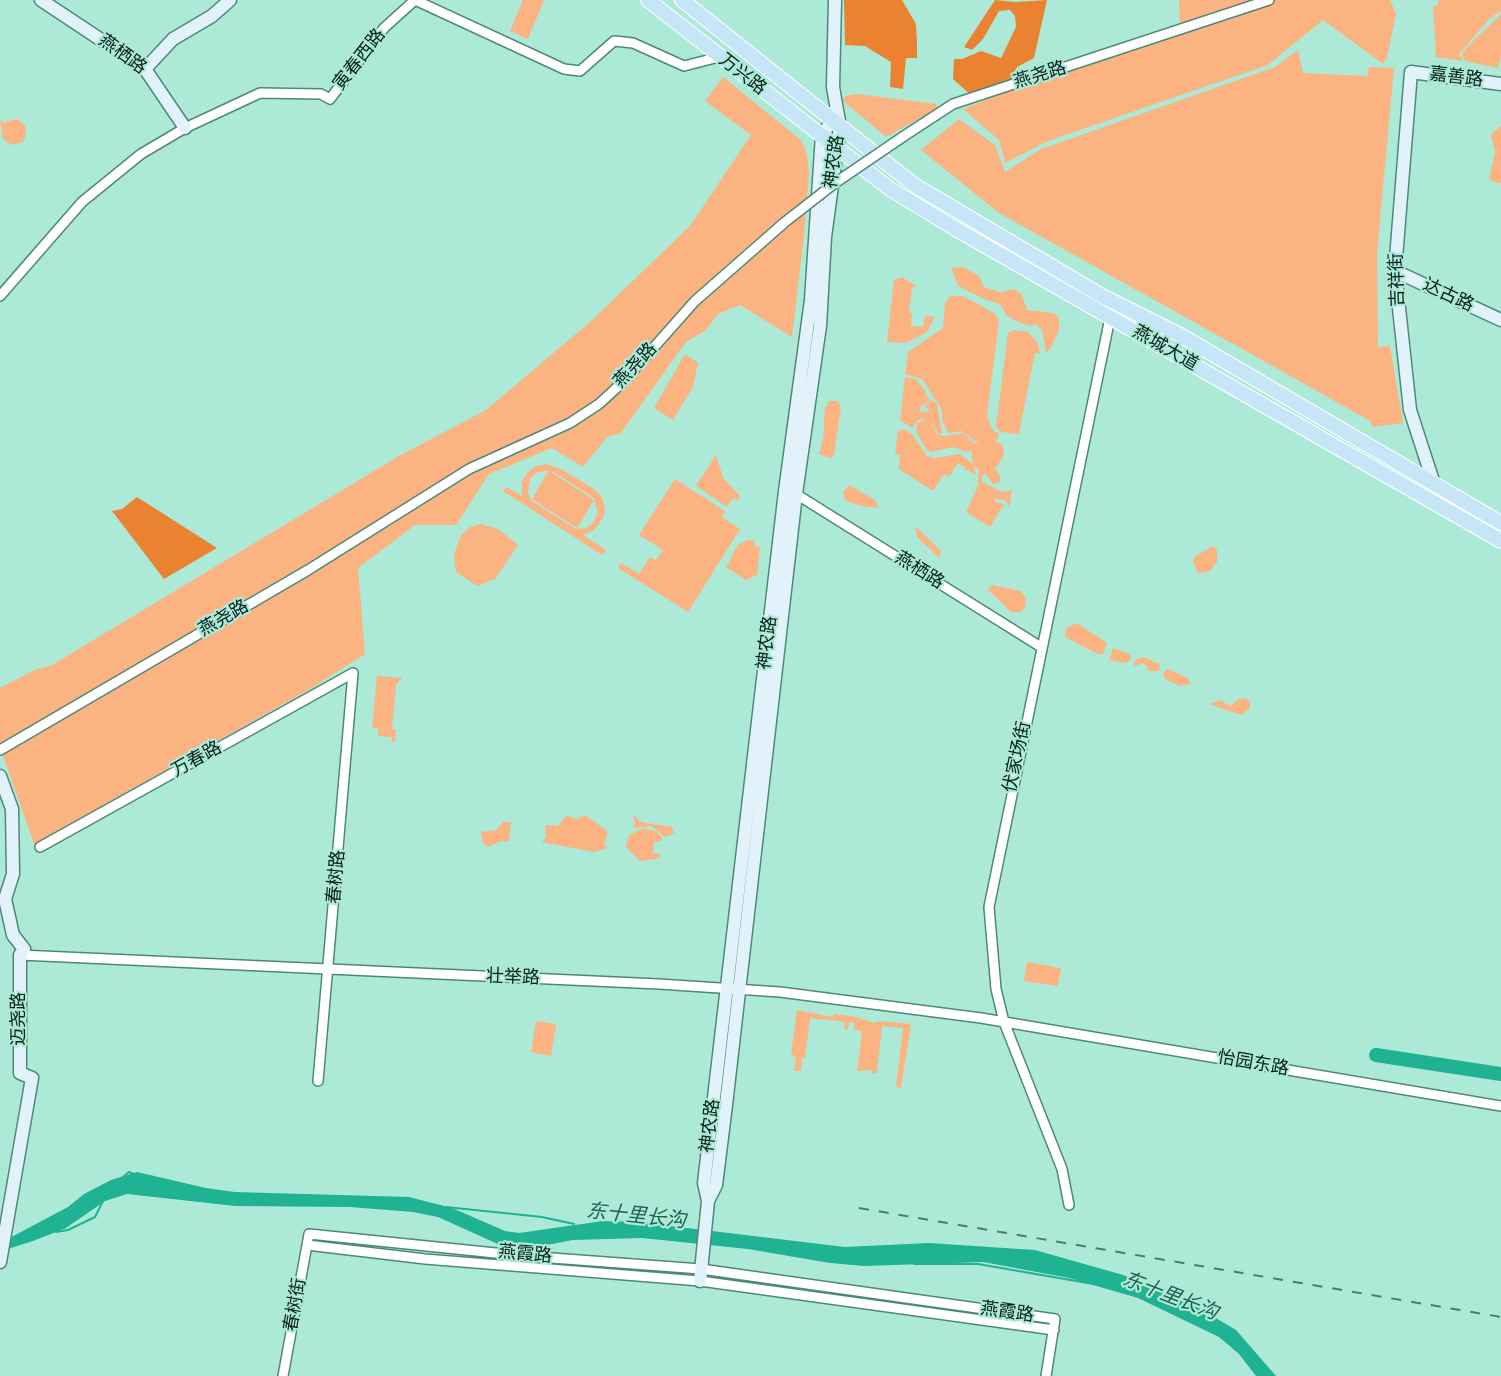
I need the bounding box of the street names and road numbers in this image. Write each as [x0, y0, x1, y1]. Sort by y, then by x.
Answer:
street label: 寅春西路 [329, 25, 391, 95]
street label: 燕栖路 [94, 30, 150, 80]
street label: 万兴路 [714, 50, 770, 100]
street label: 燕尧路 [1011, 58, 1069, 94]
street label: 嘉善路 [1428, 64, 1484, 92]
street label: 神农路 [821, 134, 849, 190]
street label: 吉祥街 [1386, 253, 1410, 307]
street label: 达古路 [1419, 275, 1477, 317]
street label: 燕城大道 [1128, 322, 1202, 376]
street label: 燕尧路 [610, 339, 662, 393]
street label: 燕栖路 [890, 548, 948, 594]
street label: 燕尧路 [195, 596, 253, 642]
street label: 神农路 [754, 615, 782, 671]
street label: 伏家场街 [1000, 720, 1036, 794]
street label: 万春路 [168, 737, 226, 783]
street label: 春树路 [324, 849, 350, 905]
street label: 壮举路 [486, 966, 540, 990]
street label: 迈尧路 [9, 992, 31, 1046]
street label: 怡园东路 [1216, 1047, 1290, 1081]
street label: 神农路 [697, 1098, 725, 1154]
street label: 燕霞路 [497, 1242, 553, 1268]
street label: 春树街 [281, 1277, 311, 1333]
street label: 燕霞路 [979, 1299, 1035, 1327]

